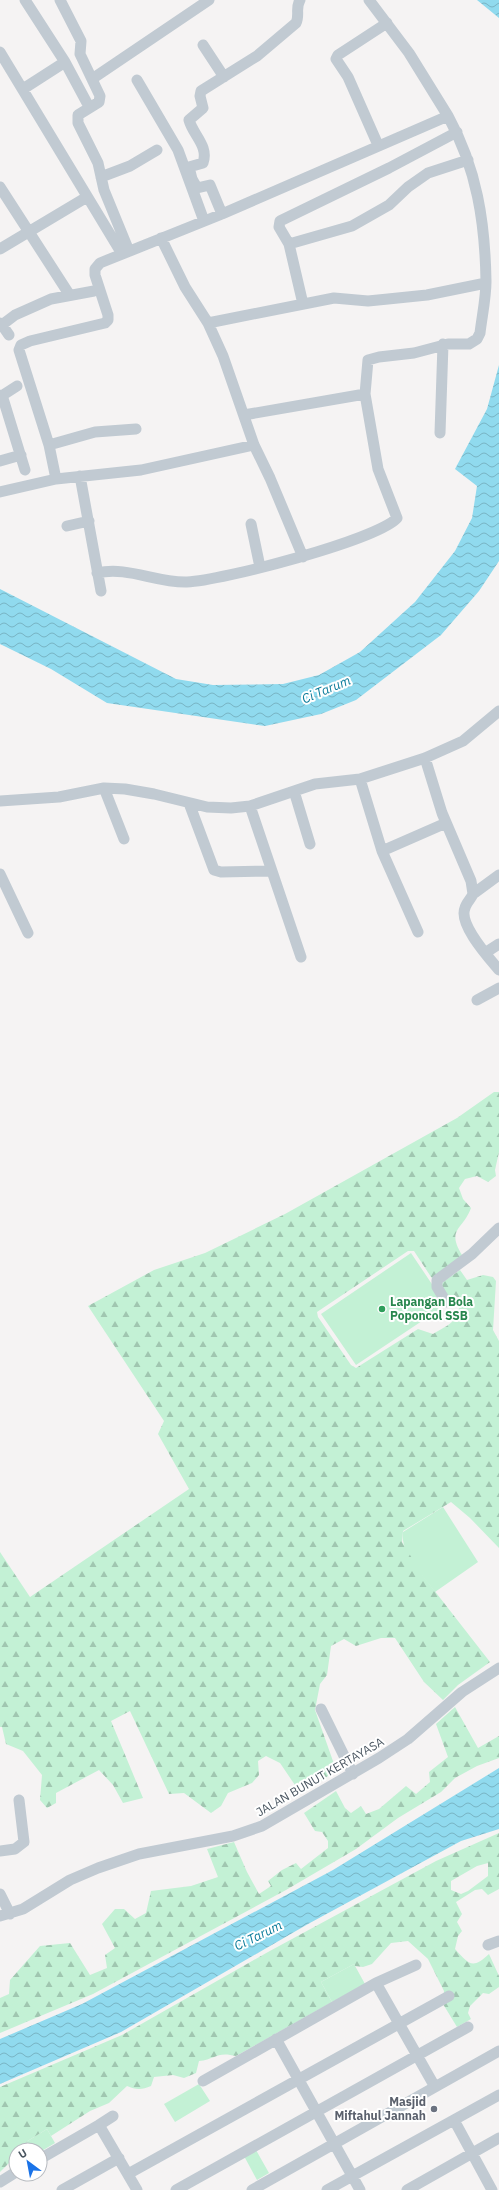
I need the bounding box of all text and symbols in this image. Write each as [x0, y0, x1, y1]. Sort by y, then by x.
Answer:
water label: Ci Tarum [299, 672, 353, 707]
place label: Lapangan Bola Poponcol SSB [390, 1294, 473, 1323]
marker: Lapangan Bola Poponcol SSB [377, 1304, 387, 1314]
street label: JALAN BUNUT KERTAYASA [253, 1734, 387, 1819]
water label: Ci Tarum [231, 1917, 285, 1954]
place label: Masjid Miftahul Jannah [334, 2094, 426, 2123]
marker: Masjid Miftahul Jannah [429, 2104, 439, 2114]
north arrow [8, 2142, 48, 2182]
text: U [16, 2146, 30, 2161]

